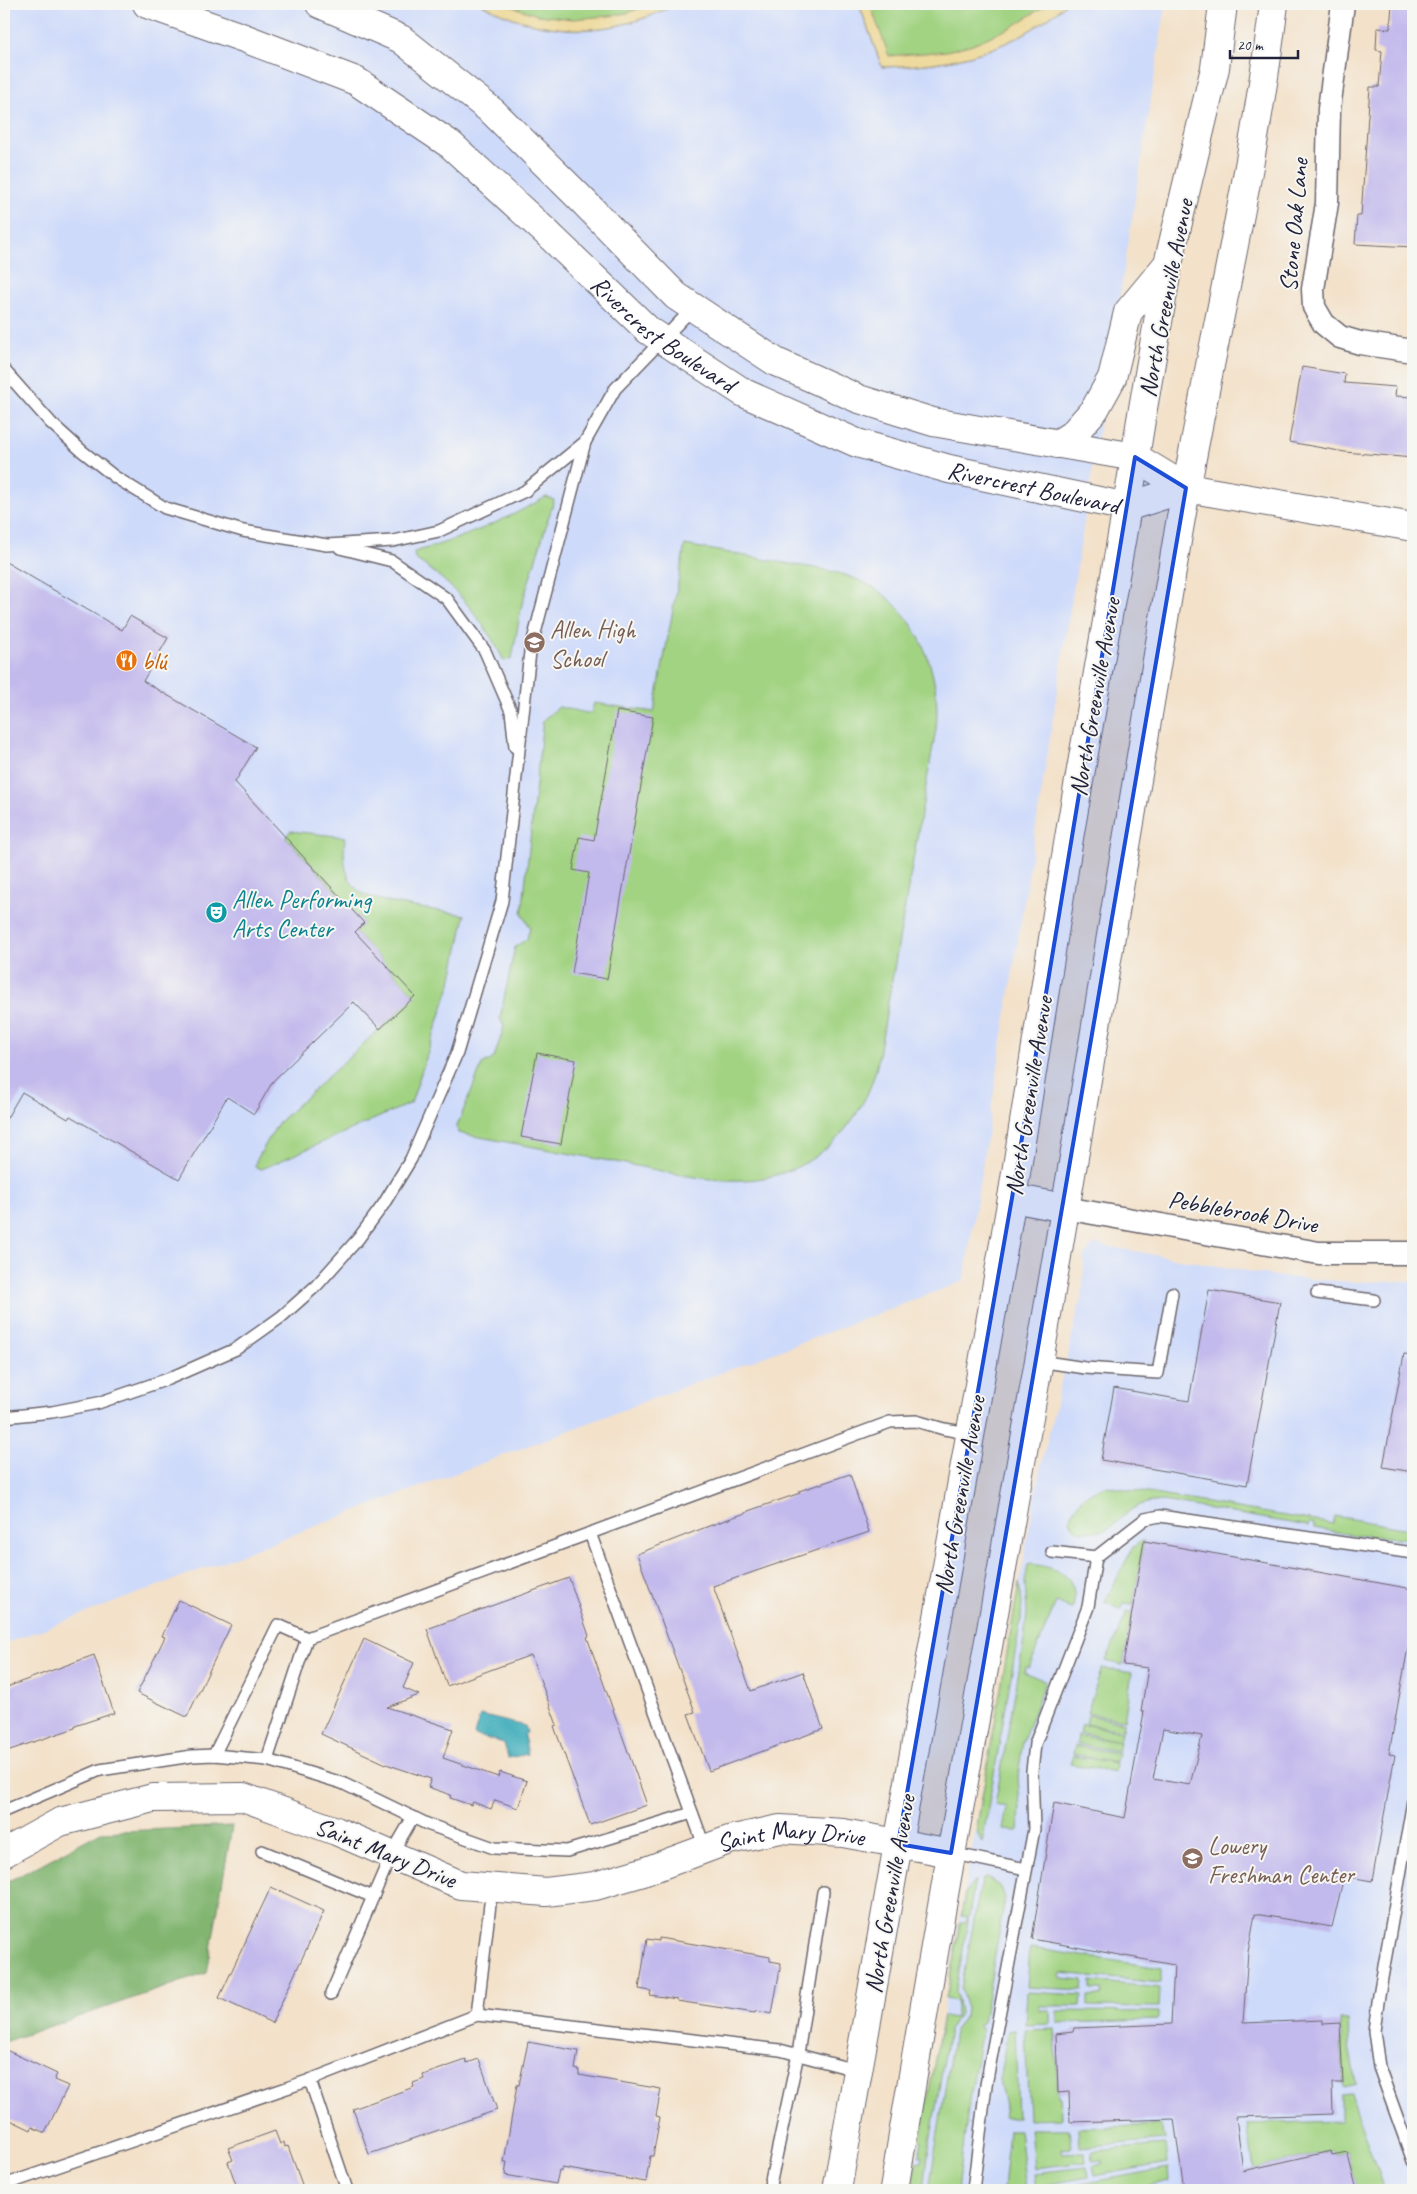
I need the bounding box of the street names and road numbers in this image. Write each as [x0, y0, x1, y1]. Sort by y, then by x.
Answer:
street label: Stone Oak Lane [1272, 155, 1316, 293]
street label: North Greenville Avenue [1131, 195, 1201, 400]
street label: Rivercrest Boulevard [584, 269, 745, 402]
street label: Rivercrest Boulevard [945, 454, 1126, 523]
street label: North Greenville Avenue [1062, 594, 1128, 799]
street label: North Greenville Avenue [997, 993, 1061, 1198]
street label: Pebblebrook Drive [1166, 1183, 1322, 1241]
street label: North Greenville Avenue [927, 1392, 993, 1597]
street label: North Greenville Avenue [857, 1791, 923, 1996]
street label: Saint Mary Drive [310, 1810, 463, 1896]
street label: Saint Mary Drive [712, 1813, 869, 1860]

